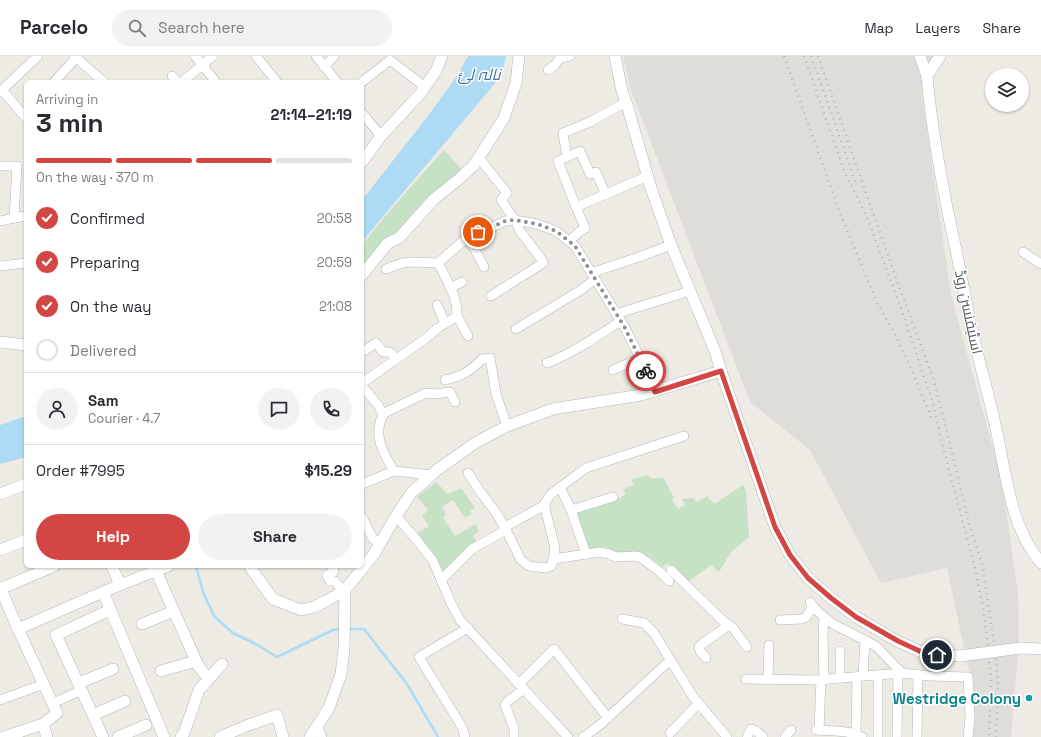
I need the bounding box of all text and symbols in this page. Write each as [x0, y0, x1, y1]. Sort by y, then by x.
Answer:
search box [112, 10, 392, 46]
text: Parcelo [20, 15, 88, 40]
icon: search [126, 17, 148, 39]
text: Search here [158, 18, 245, 37]
text: Map [864, 19, 894, 37]
text: Layers [916, 19, 960, 37]
text: Share [982, 19, 1021, 37]
water label: نالہ لئ [457, 64, 502, 85]
map controls [985, 68, 1029, 112]
button: layers [985, 68, 1029, 112]
text: Arriving in [36, 91, 98, 108]
text: 21:14–21:19 [271, 105, 352, 124]
text: 3 min [36, 106, 104, 140]
text: On the way · 370 m [36, 169, 154, 186]
icon: check [36, 207, 58, 229]
text: Confirmed [70, 209, 145, 228]
text: 20:58 [317, 210, 352, 227]
pin [461, 215, 495, 249]
icon: bag [467, 221, 489, 243]
icon: check [36, 251, 58, 273]
text: Preparing [70, 253, 140, 272]
text: 20:59 [317, 254, 352, 271]
street label: اسٹیفنسن روڈ [950, 268, 987, 356]
icon: check [36, 295, 58, 317]
text: On the way [70, 297, 151, 316]
text: 21:08 [319, 298, 352, 315]
text: Delivered [70, 341, 137, 360]
courier [626, 351, 666, 391]
icon: bike [635, 360, 657, 382]
button: person [36, 388, 78, 430]
button: chat [258, 388, 300, 430]
button: phone [310, 388, 352, 430]
text: Sam [88, 391, 119, 410]
text: Courier · 4.7 [88, 410, 160, 427]
text: Order #7995 [36, 461, 125, 480]
text: $15.29 [305, 461, 352, 480]
button: Help [36, 514, 190, 560]
button: Share [198, 514, 352, 560]
pin [920, 638, 954, 672]
icon: home [926, 644, 948, 666]
place label: Westridge Colony [893, 689, 1021, 708]
marker: Westridge Colony [1024, 693, 1034, 703]

